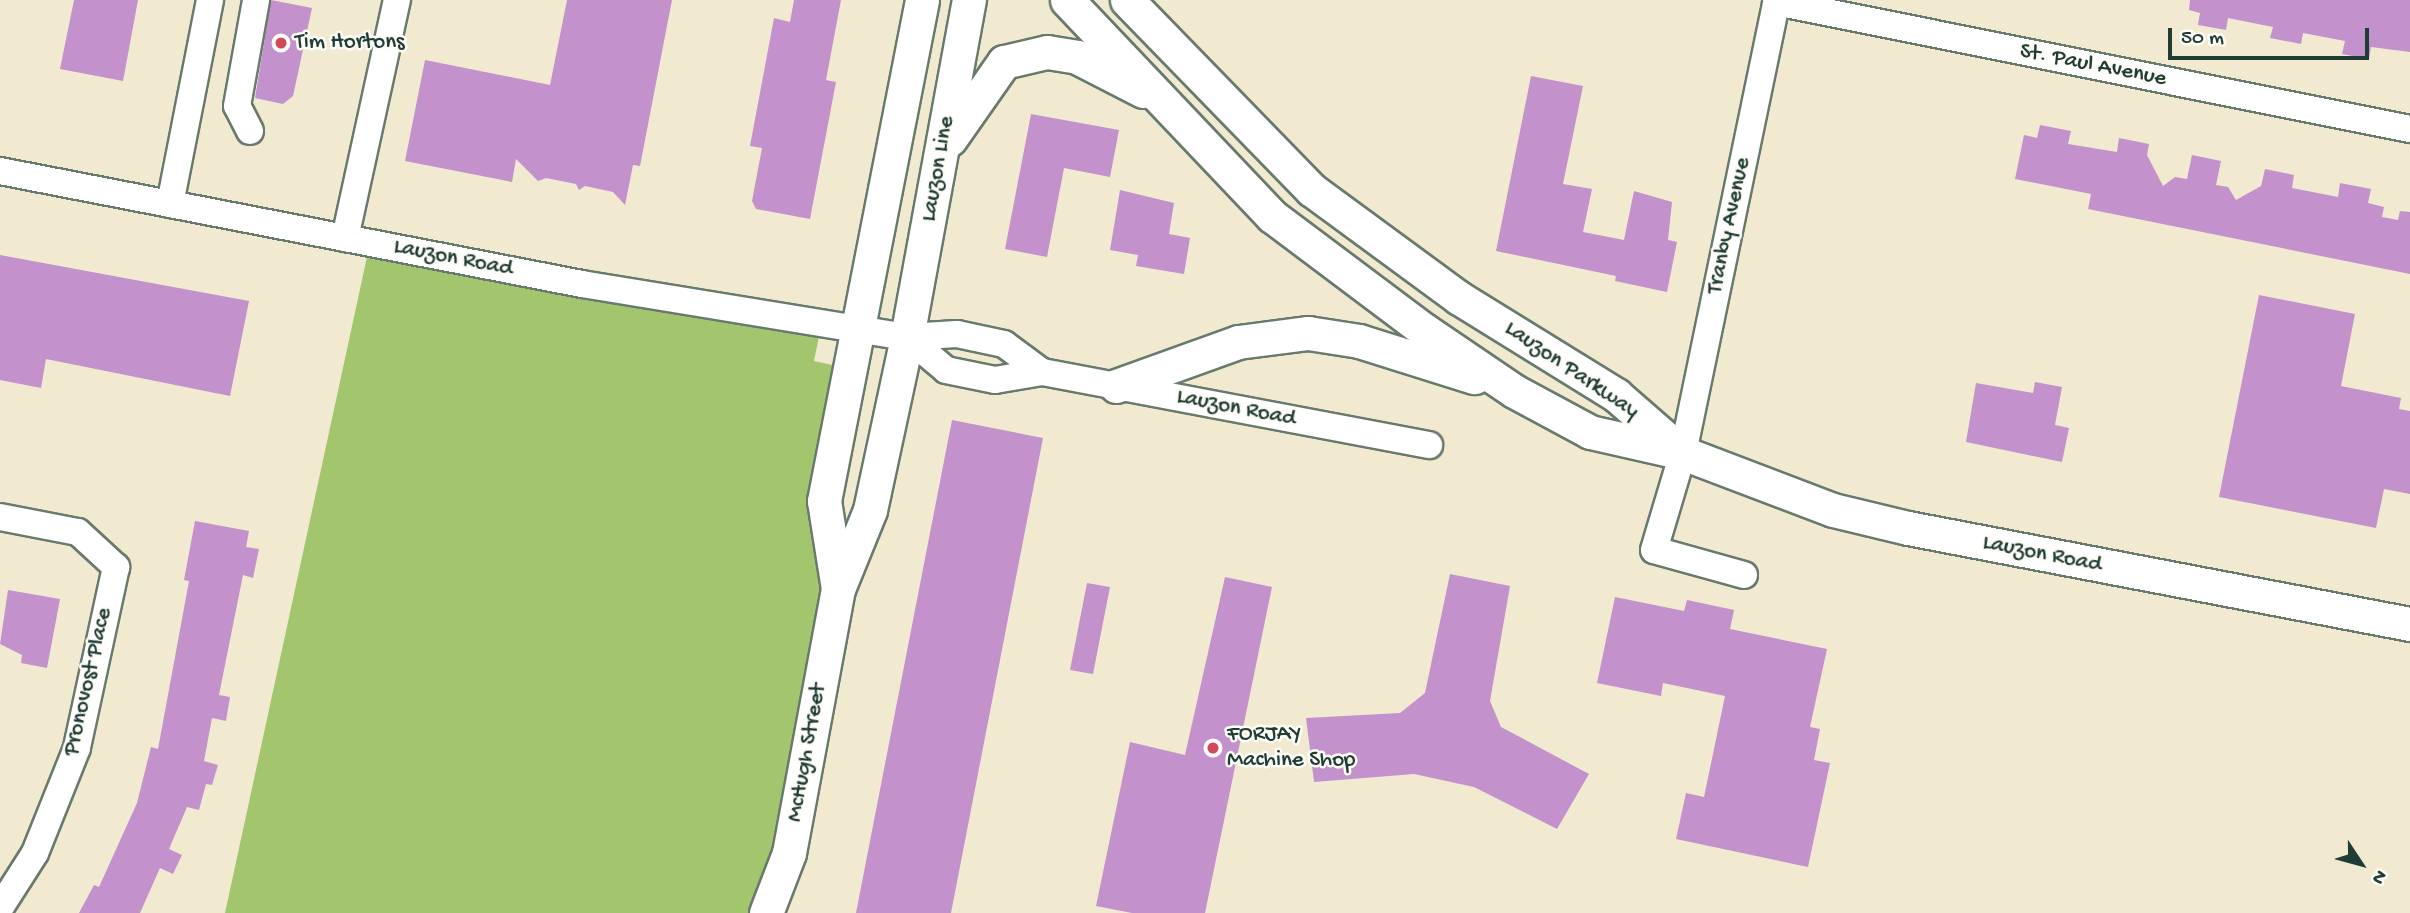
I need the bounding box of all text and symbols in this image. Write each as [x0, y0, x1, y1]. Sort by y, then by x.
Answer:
scale bar [2172, 14, 2373, 58]
text: 50 m [2181, 27, 2224, 52]
place label: Tim Hortons [295, 29, 405, 57]
marker: Tim Hortons [273, 35, 289, 51]
street label: St. Paul Avenue [2017, 38, 2169, 94]
street label: Lauzon Line [916, 114, 962, 224]
street label: Tranby Avenue [1702, 155, 1758, 297]
street label: Lauzon Road [391, 234, 515, 284]
street label: Lauzon Parkway [1499, 316, 1643, 426]
street label: Lauzon Road [1174, 384, 1298, 434]
street label: Lauzon Road [1980, 530, 2104, 580]
street label: Pronovost Place [59, 605, 119, 759]
street label: McHugh Street [782, 682, 834, 824]
place label: FORJAY Machine Shop [1227, 721, 1355, 775]
marker: FORJAY Machine Shop [1205, 740, 1221, 756]
north arrow [2326, 829, 2396, 899]
text: N [2365, 865, 2391, 888]

